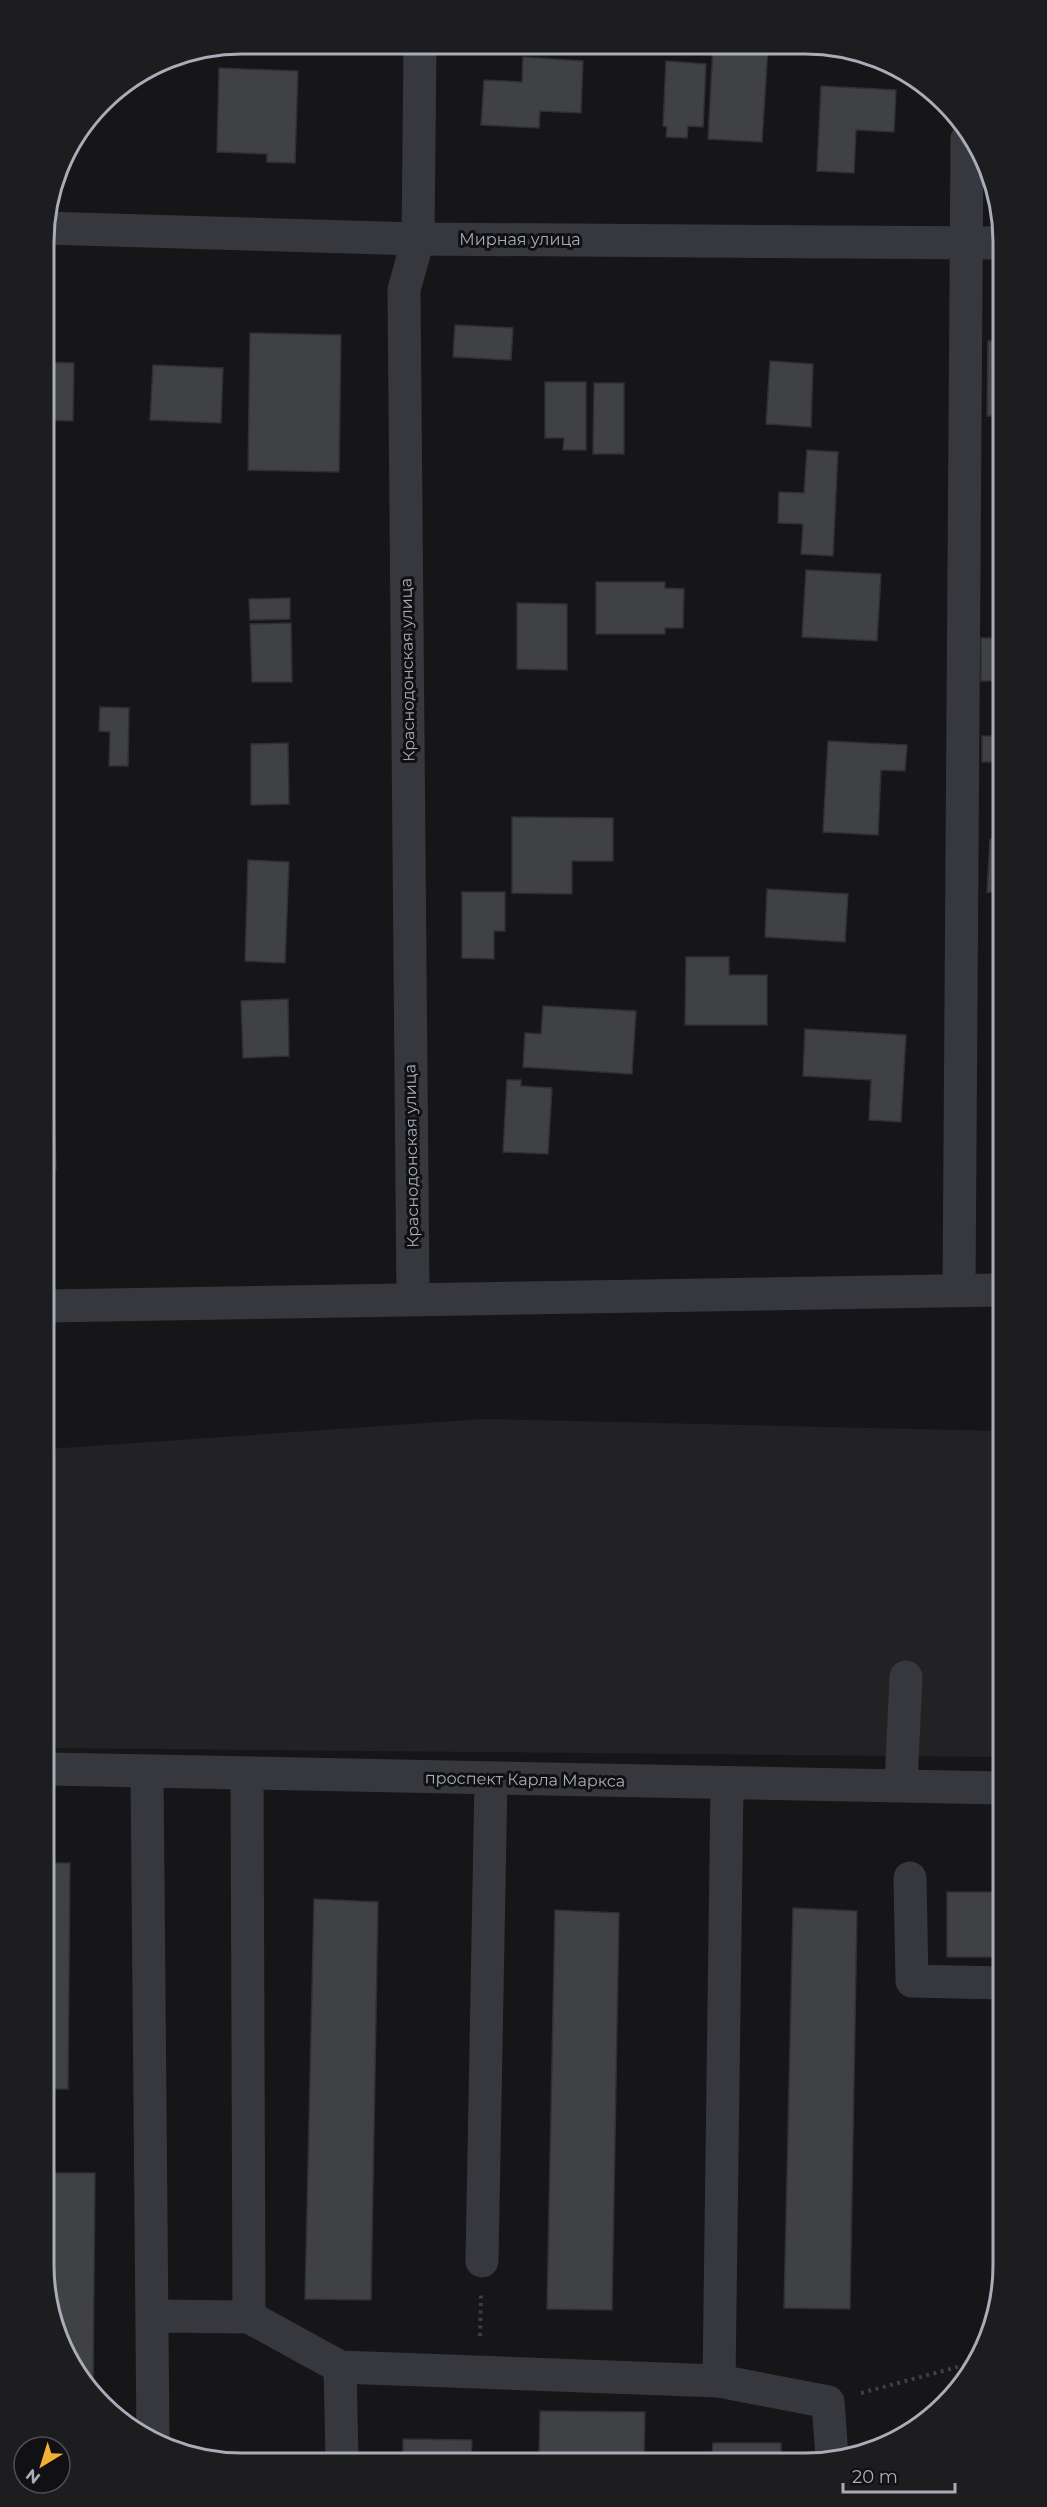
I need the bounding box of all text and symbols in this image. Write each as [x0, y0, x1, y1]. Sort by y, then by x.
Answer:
street label: Мирная улица [459, 230, 581, 249]
street label: Краснодонская улица [396, 578, 419, 762]
street label: Краснодонская улица [400, 1064, 423, 1248]
street label: проспект Карла Маркса [425, 1768, 625, 1791]
north arrow [12, 2435, 72, 2495]
scale bar [843, 2456, 956, 2494]
text: N [22, 2465, 44, 2488]
text: 20 m [852, 2466, 898, 2488]

